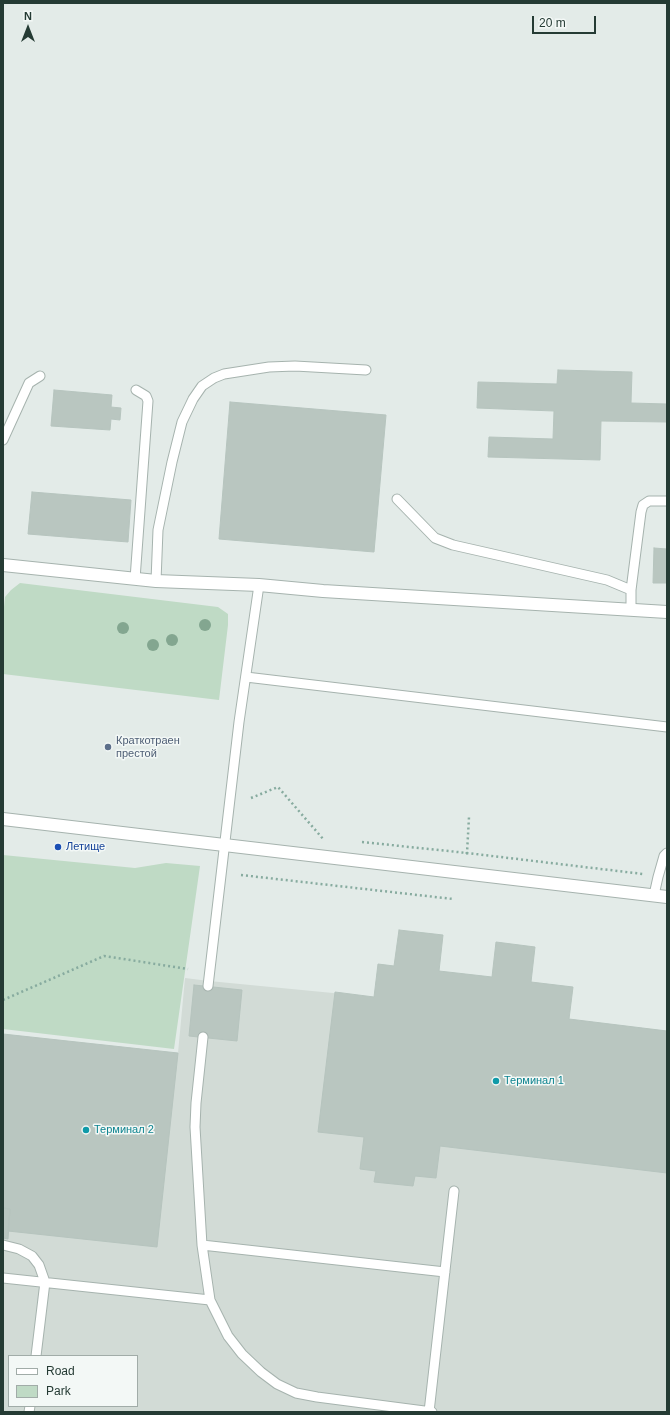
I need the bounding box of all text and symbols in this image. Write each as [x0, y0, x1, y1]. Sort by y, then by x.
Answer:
north arrow [8, 8, 48, 48]
scale bar [534, 8, 598, 34]
text: N [24, 10, 32, 22]
text: 20 m [539, 16, 566, 30]
place label: Краткотраен престой [116, 734, 180, 760]
marker: Краткотраен престой [103, 742, 113, 752]
place label: Летище [66, 840, 105, 854]
marker: Летище [53, 842, 63, 852]
place label: Терминал 1 [504, 1074, 564, 1088]
marker: Терминал 1 [491, 1076, 501, 1086]
place label: Терминал 2 [94, 1123, 154, 1137]
marker: Терминал 2 [81, 1125, 91, 1135]
legend [8, 1355, 138, 1407]
text: Road [46, 1364, 75, 1378]
text: Park [46, 1384, 71, 1398]

